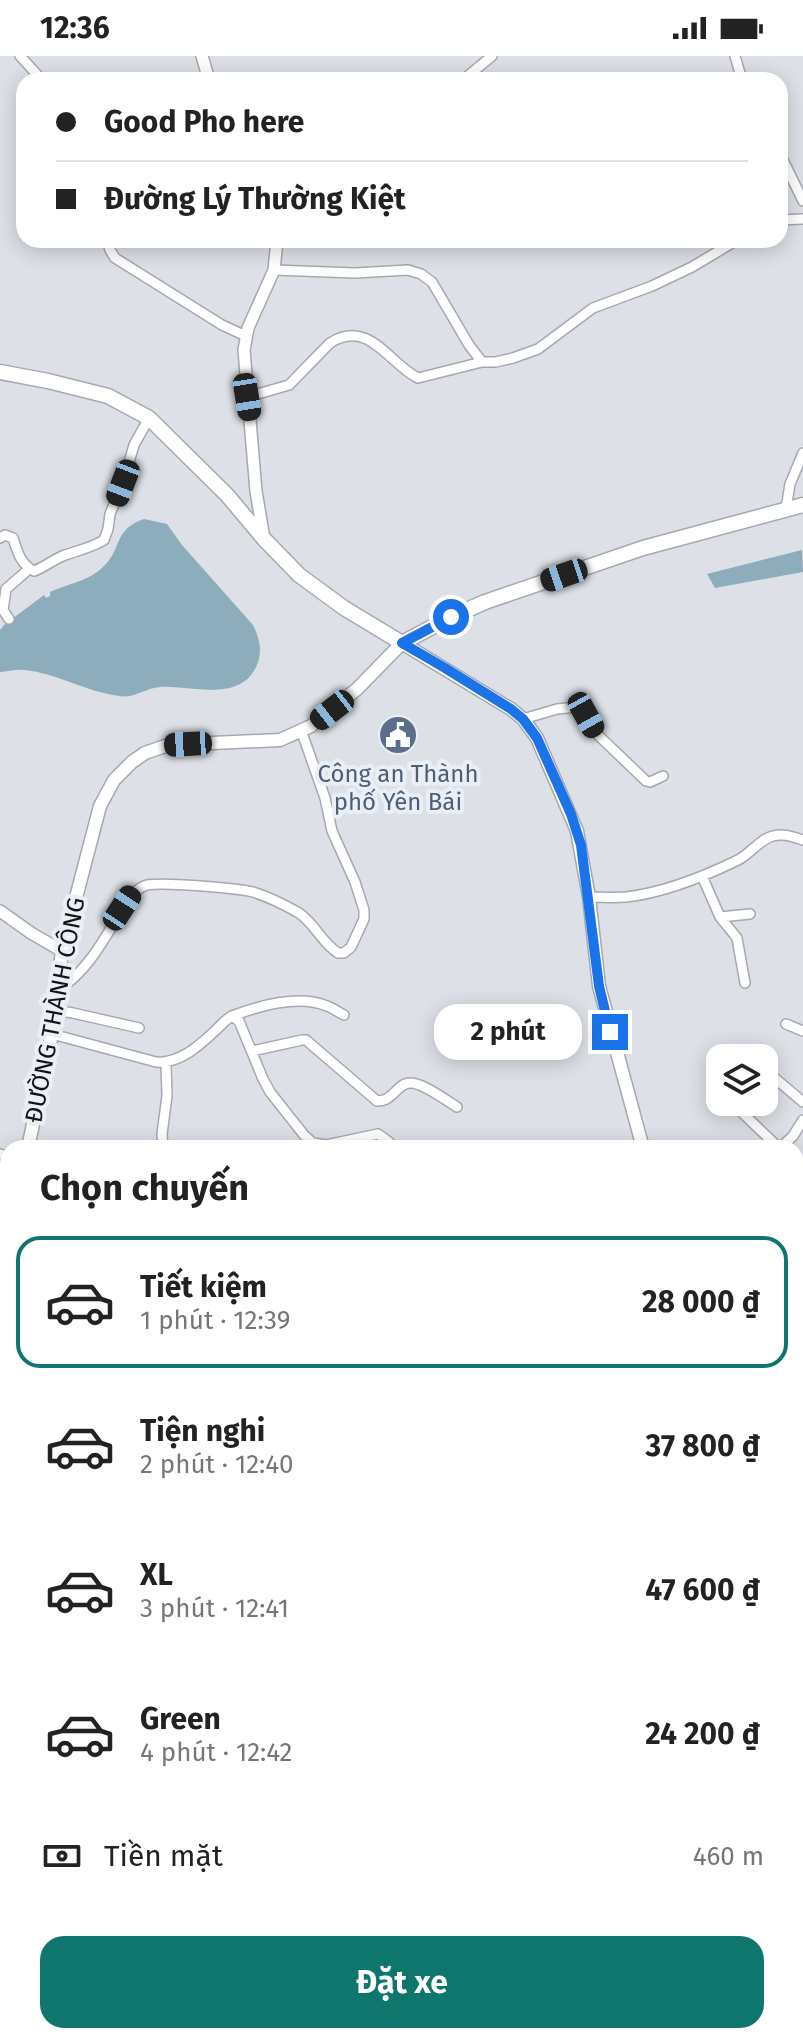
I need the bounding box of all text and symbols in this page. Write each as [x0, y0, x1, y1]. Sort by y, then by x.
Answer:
text: 12:36 [40, 10, 110, 46]
text: Good Pho here [104, 104, 304, 140]
text: Đường Lý Thường Kiệt [104, 181, 406, 217]
car [231, 371, 263, 423]
car [103, 456, 143, 510]
car [537, 556, 591, 594]
route start [433, 599, 469, 635]
car [306, 686, 358, 734]
car [564, 688, 608, 742]
public building icon: Công an Thành phố Yên Bái [377, 714, 419, 756]
car [163, 731, 213, 757]
place label: Công an Thành phố Yên Bái [317, 760, 479, 816]
car [99, 881, 145, 935]
street label: ĐƯỜNG THÀNH CÔNG [18, 895, 91, 1125]
callout: 2 phút [434, 1004, 582, 1060]
route end [592, 1014, 628, 1050]
text: 2 phút [470, 1016, 546, 1047]
map controls [706, 1044, 778, 1116]
button: layers [706, 1044, 778, 1116]
text: Chọn chuyến [40, 1166, 249, 1210]
icon: car [44, 1266, 116, 1338]
text: Tiết kiệm [140, 1269, 267, 1305]
text: 28 000 ₫ [642, 1284, 760, 1320]
text: 1 phút · 12:39 [140, 1305, 290, 1336]
icon: car [44, 1410, 116, 1482]
text: Tiện nghi [140, 1413, 265, 1449]
text: 37 800 ₫ [646, 1428, 760, 1464]
text: 2 phút · 12:40 [140, 1449, 294, 1480]
icon: car [44, 1554, 116, 1626]
text: XL [140, 1557, 173, 1593]
text: 47 600 ₫ [645, 1572, 760, 1608]
text: 3 phút · 12:41 [140, 1593, 289, 1624]
icon: car [44, 1698, 116, 1770]
text: Green [140, 1701, 221, 1737]
text: 24 200 ₫ [645, 1716, 760, 1752]
text: 4 phút · 12:42 [140, 1737, 292, 1768]
icon: cash [40, 1834, 84, 1878]
text: Tiền mặt [104, 1838, 223, 1874]
text: 460 m [693, 1841, 764, 1872]
button: Đặt xe [40, 1936, 764, 2028]

